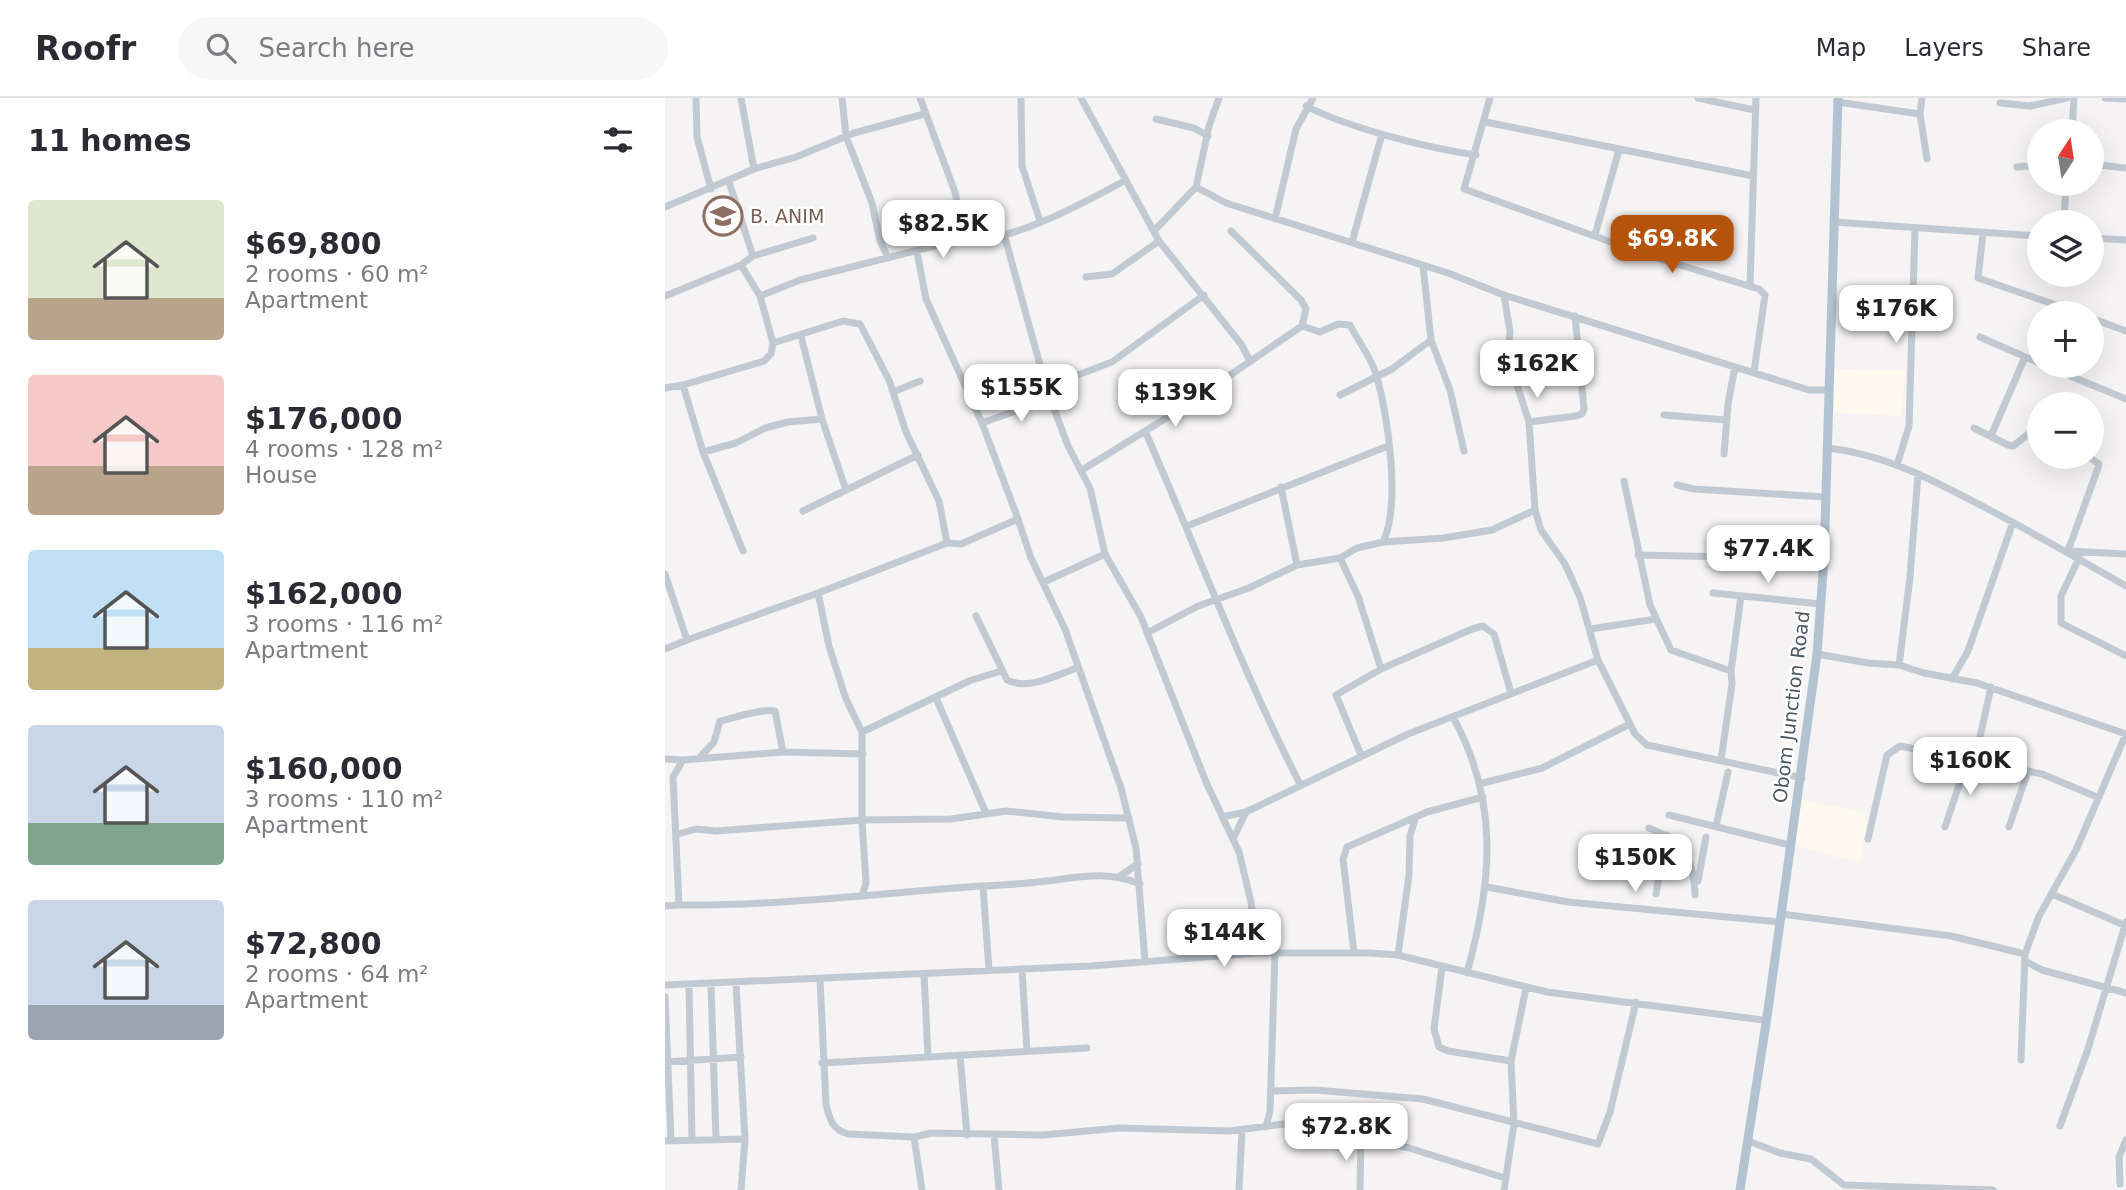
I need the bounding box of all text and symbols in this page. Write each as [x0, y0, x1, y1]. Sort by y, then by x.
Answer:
search box [178, 17, 668, 80]
text: Roofr [35, 29, 136, 68]
icon: search [202, 29, 240, 67]
text: Search here [258, 33, 415, 63]
text: Map [1816, 34, 1866, 62]
text: Layers [1904, 34, 1984, 62]
text: Share [2022, 34, 2091, 62]
north arrow [2027, 119, 2103, 196]
map controls [2027, 119, 2104, 469]
icon: filters [599, 121, 637, 159]
text: 11 homes [28, 123, 192, 158]
school or university icon: B. ANIM [702, 195, 744, 237]
pin: $82.5K [886, 200, 1000, 260]
place label: B. ANIM [750, 205, 824, 227]
text: $82.5K [898, 210, 988, 236]
button: layers [2027, 210, 2104, 287]
pin: $69.8K [1615, 216, 1729, 275]
text: $69.8K [1627, 225, 1717, 251]
text: $69,800 [245, 226, 382, 261]
icon: home [84, 228, 168, 312]
text: 2 rooms · 60 m² [245, 261, 429, 287]
pin: $176K [1847, 286, 1945, 345]
text: Apartment [245, 287, 368, 313]
text: $176K [1855, 295, 1937, 321]
button: + [2027, 301, 2104, 378]
pin: $162K [1488, 341, 1586, 400]
text: $162K [1496, 350, 1578, 376]
pin: $155K [972, 364, 1070, 424]
pin: $139K [1126, 370, 1224, 429]
text: $155K [980, 374, 1062, 400]
text: $139K [1134, 379, 1216, 405]
button: − [2027, 392, 2104, 469]
text: $176,000 [245, 401, 403, 436]
icon: home [84, 403, 168, 487]
text: 4 rooms · 128 m² [245, 436, 443, 462]
text: House [245, 462, 317, 488]
pin: $77.4K [1711, 526, 1825, 585]
text: $77.4K [1723, 535, 1813, 561]
text: $162,000 [245, 576, 403, 611]
icon: home [84, 578, 168, 662]
street label: Obom Junction Road [1768, 610, 1814, 804]
text: 3 rooms · 116 m² [245, 611, 443, 637]
text: Apartment [245, 637, 368, 663]
pin: $160K [1921, 738, 2019, 797]
text: $160K [1929, 747, 2011, 773]
text: $160,000 [245, 751, 403, 786]
icon: home [84, 753, 168, 837]
text: 3 rooms · 110 m² [245, 786, 443, 812]
text: Apartment [245, 812, 368, 838]
pin: $150K [1586, 834, 1684, 894]
text: $150K [1594, 844, 1676, 870]
pin: $144K [1175, 910, 1273, 969]
text: $144K [1183, 919, 1265, 945]
text: $72,800 [245, 926, 382, 961]
icon: home [84, 928, 168, 1012]
text: 2 rooms · 64 m² [245, 961, 429, 987]
text: Apartment [245, 987, 368, 1013]
pin: $72.8K [1289, 1104, 1403, 1163]
text: $72.8K [1301, 1113, 1391, 1139]

